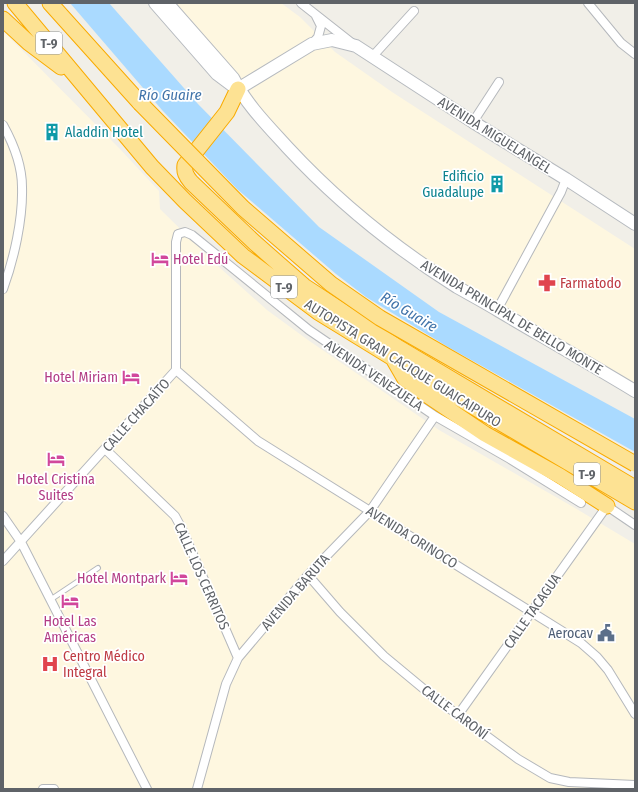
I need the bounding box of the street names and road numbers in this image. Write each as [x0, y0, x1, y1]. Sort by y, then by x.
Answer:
road number: T-9 [36, 32, 62, 54]
street label: AVENIDA MIGUELANGEL [435, 94, 555, 177]
street label: AVENIDA PRINCIPAL DE BELLO MONTE [418, 256, 606, 379]
road number: T-9 [271, 276, 297, 298]
street label: AUTOPISTA GRAN CACIQUE GUAICAIPURO [301, 296, 504, 431]
street label: AVENIDA VENEZUELA [321, 336, 427, 415]
street label: CALLE CHACAÍTO [98, 374, 174, 455]
road number: T-9 [574, 463, 600, 485]
street label: AVENIDA ORINOCO [363, 502, 461, 572]
street label: CALLE LOS CERRITOS [170, 520, 233, 633]
street label: AVENIDA BARUTA [258, 550, 334, 634]
street label: CALLE TACAGUA [500, 570, 565, 652]
street label: CALLE CARONÍ [418, 681, 492, 743]

